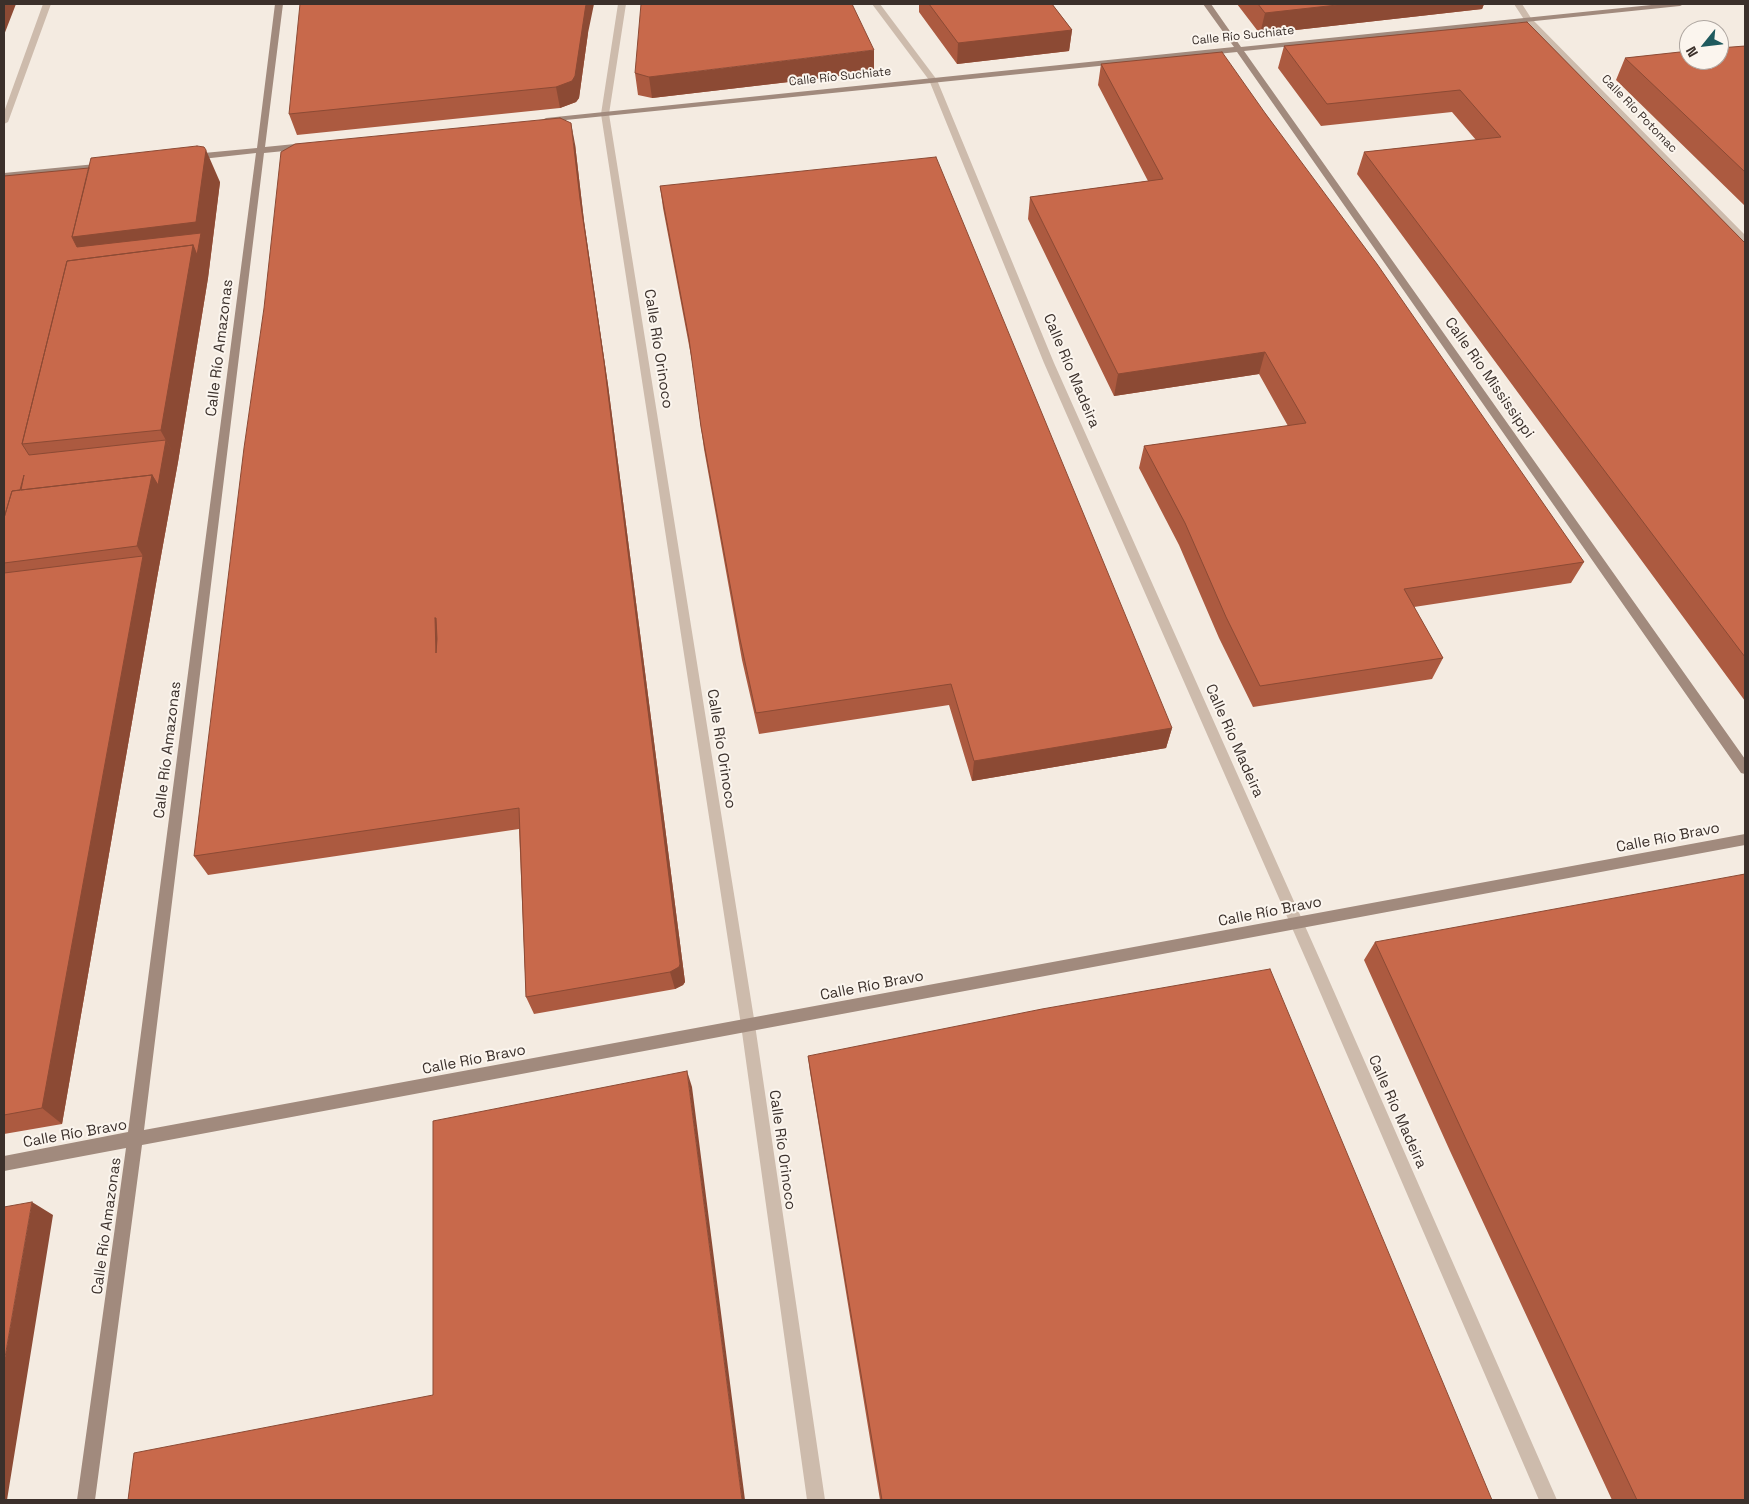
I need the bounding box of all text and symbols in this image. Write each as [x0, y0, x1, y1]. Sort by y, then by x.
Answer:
north arrow [1679, 20, 1729, 70]
street label: Calle Río Suchiate [1191, 23, 1295, 49]
text: N [1682, 43, 1702, 60]
street label: Calle Río Suchiate [788, 64, 892, 90]
street label: Calle Río Potomac [1598, 72, 1680, 156]
street label: Calle Río Amazonas [203, 278, 237, 418]
street label: Calle Río Orinoco [640, 288, 676, 410]
street label: Calle Río Madeira [1039, 311, 1103, 431]
street label: Calle Río Mississippi [1441, 314, 1537, 442]
street label: Calle Río Amazonas [151, 680, 185, 820]
street label: Calle Río Madeira [1201, 682, 1267, 800]
street label: Calle Río Orinoco [703, 688, 739, 810]
street label: Calle Río Bravo [1615, 819, 1721, 857]
street label: Calle Río Bravo [1217, 893, 1323, 931]
street label: Calle Río Bravo [819, 967, 925, 1005]
street label: Calle Río Bravo [421, 1041, 527, 1079]
street label: Calle Río Madeira [1364, 1053, 1430, 1171]
street label: Calle Río Orinoco [765, 1089, 799, 1211]
street label: Calle Río Bravo [22, 1116, 128, 1152]
street label: Calle Río Amazonas [88, 1156, 126, 1296]

